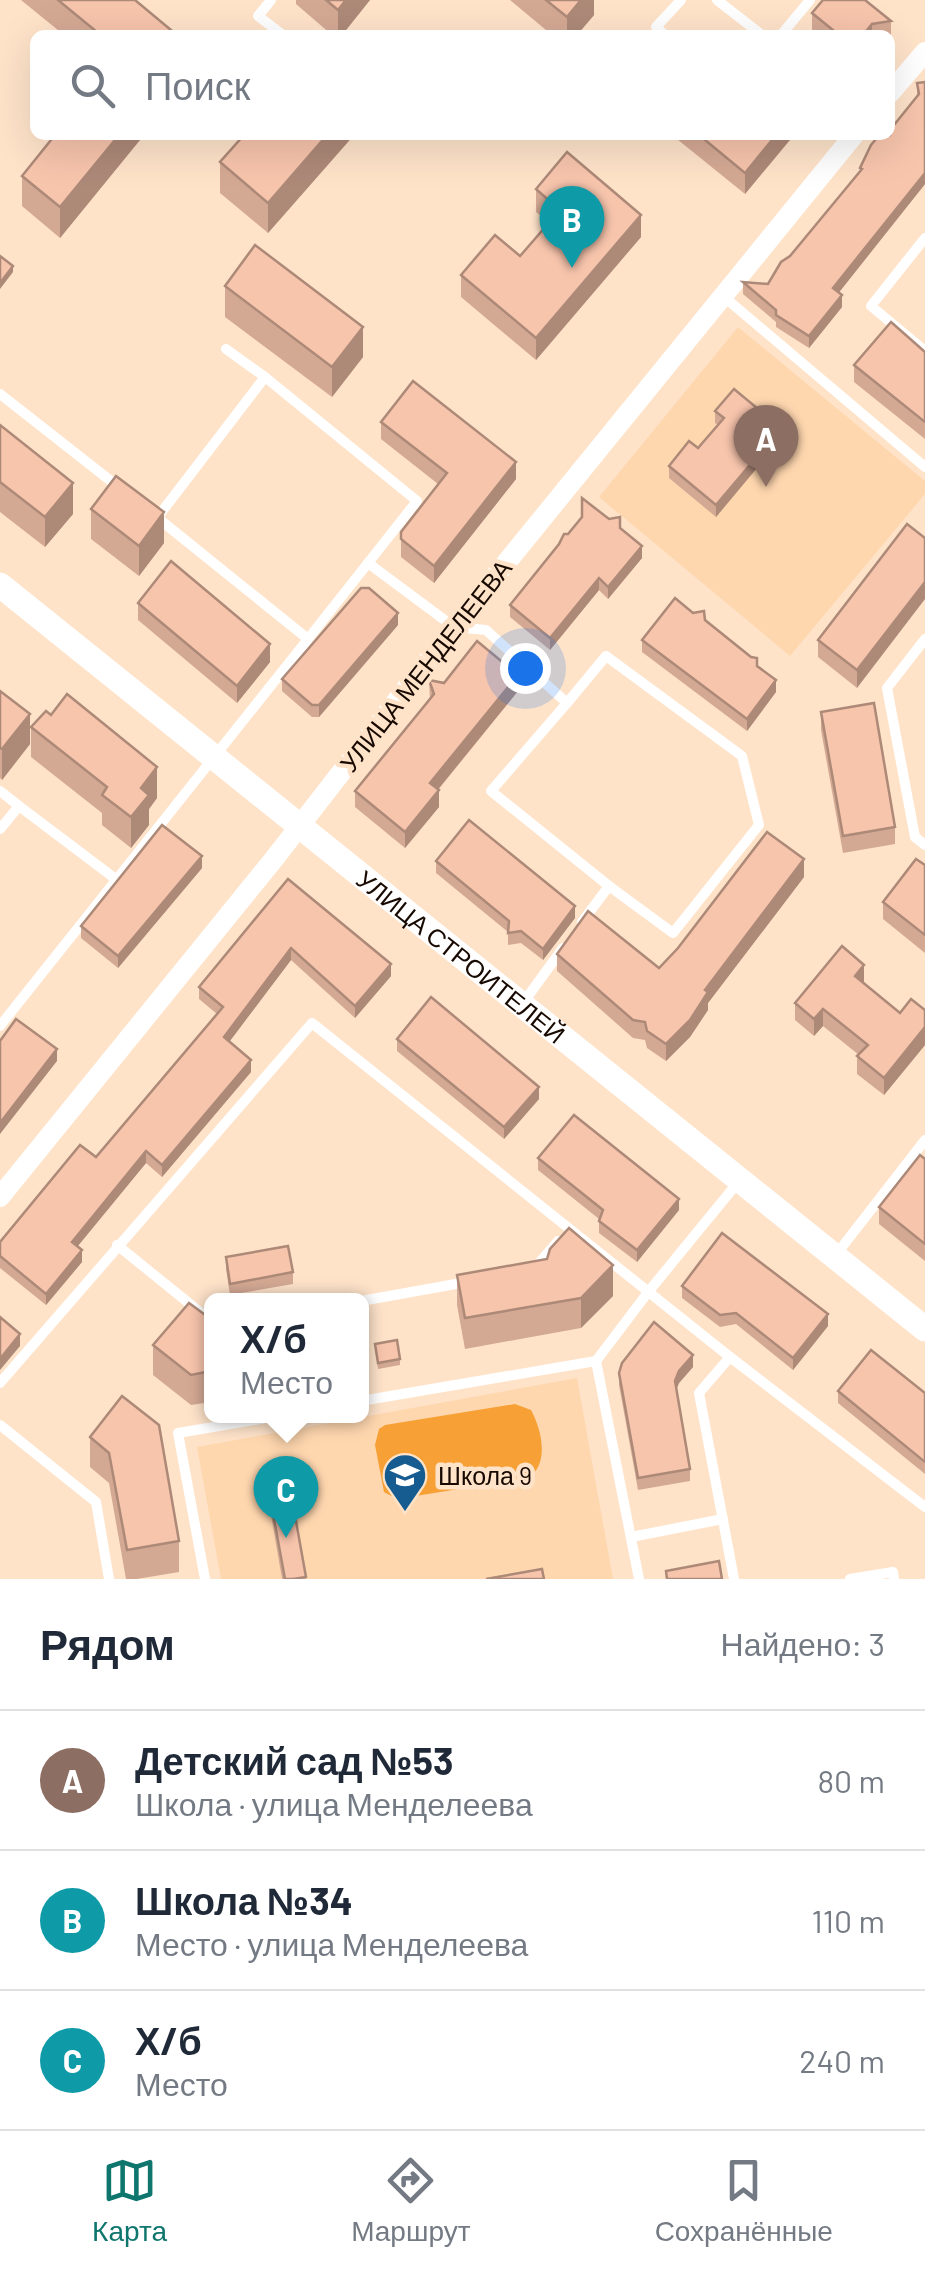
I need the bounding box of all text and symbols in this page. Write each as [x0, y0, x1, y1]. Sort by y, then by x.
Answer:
search box [30, 30, 895, 140]
icon: search [65, 58, 120, 113]
text: Поиск [145, 62, 250, 108]
pin: B [540, 186, 604, 268]
pin: A [734, 404, 798, 487]
street label: УЛИЦА МЕНДЕЛЕЕВА [333, 553, 517, 777]
your location [500, 643, 551, 694]
street label: УЛИЦА СТРОИТЕЛЕЙ [351, 863, 572, 1049]
popup [204, 1293, 369, 1423]
text: Х/б [240, 1315, 307, 1361]
text: Место [240, 1362, 333, 1400]
school or university icon: Школа 9 [382, 1452, 428, 1513]
pin: C [254, 1456, 318, 1538]
place label: Школа 9 [438, 1460, 532, 1490]
text: Рядом [40, 1618, 175, 1668]
text: Найдено: 3 [721, 1624, 885, 1662]
text: Детский сад №53 [135, 1737, 454, 1783]
text: A [62, 1761, 83, 1799]
text: 80 m [817, 1761, 885, 1799]
text: Школа · улица Менделеева [135, 1784, 533, 1822]
text: Школа №34 [135, 1877, 353, 1923]
text: B [63, 1901, 82, 1939]
text: 110 m [812, 1901, 885, 1939]
text: Место · улица Менделеева [135, 1924, 528, 1962]
text: Х/б [135, 2017, 202, 2063]
text: C [63, 2041, 82, 2079]
text: 240 m [799, 2041, 885, 2079]
text: Место [135, 2064, 228, 2102]
tab: Карта [92, 2153, 167, 2248]
tab: Маршрут [351, 2153, 470, 2248]
tab: Сохранённые [655, 2153, 833, 2248]

